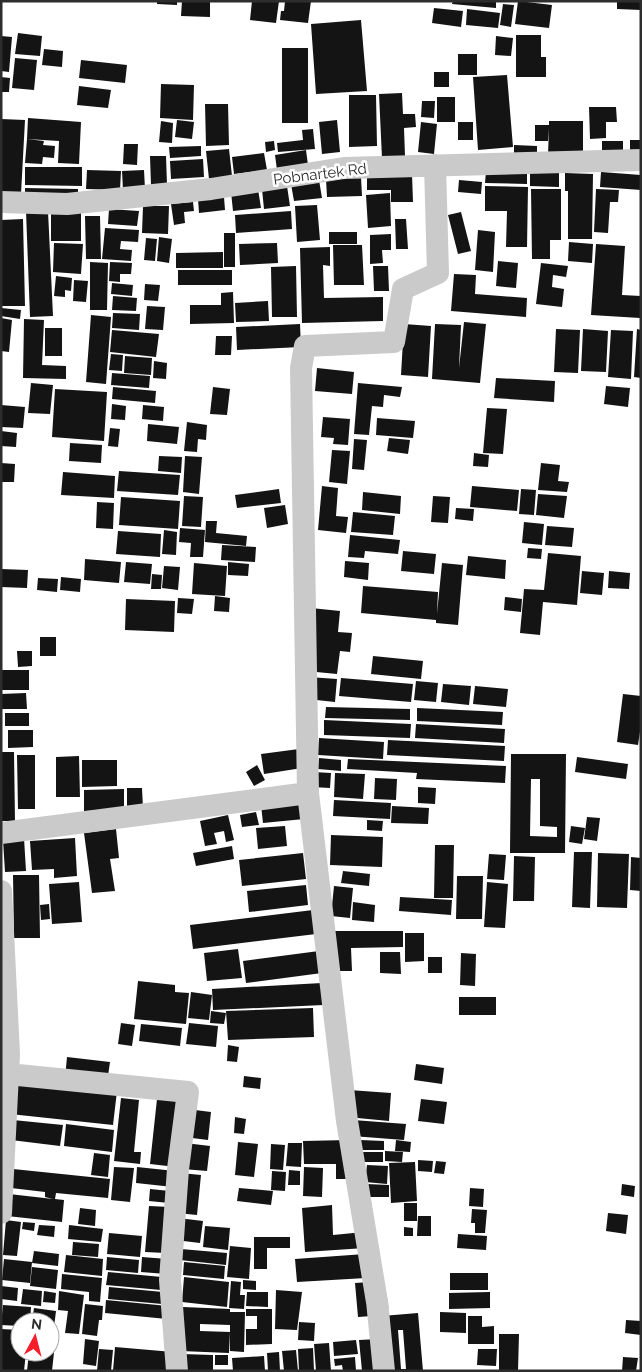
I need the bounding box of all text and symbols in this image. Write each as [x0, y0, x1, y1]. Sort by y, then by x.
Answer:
street label: Pobnartek Rd [272, 159, 368, 189]
north arrow [10, 1312, 60, 1362]
text: N [30, 1316, 43, 1333]

